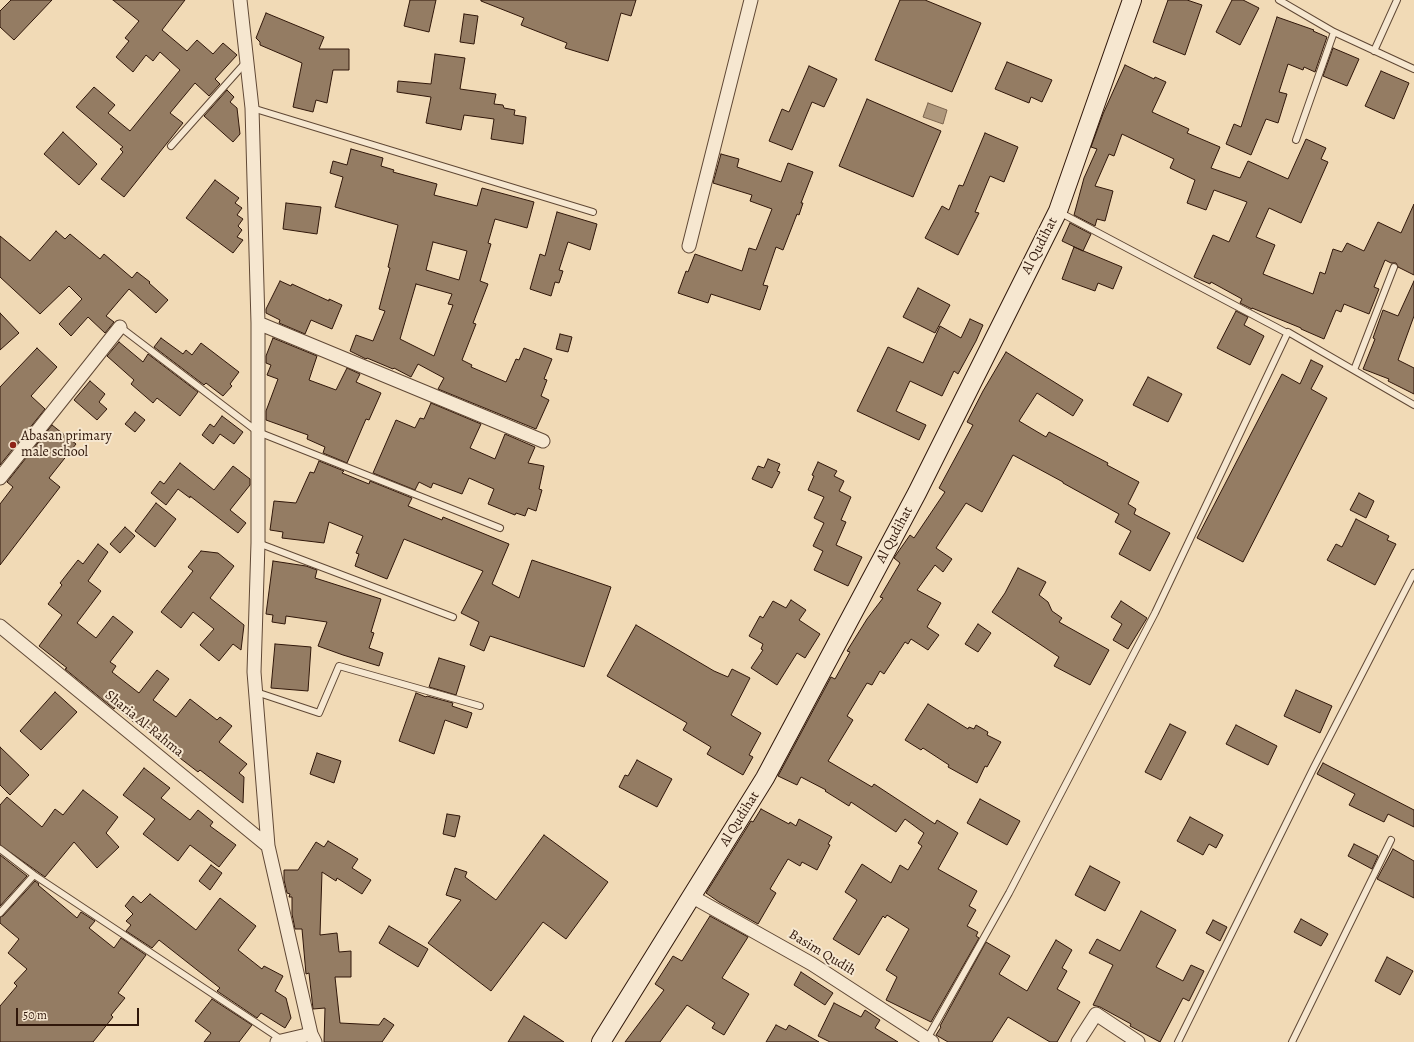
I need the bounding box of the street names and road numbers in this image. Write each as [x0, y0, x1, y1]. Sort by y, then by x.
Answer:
street label: Al Qudihat [1019, 215, 1061, 277]
street label: Al Qudihat [873, 504, 917, 566]
street label: Sharia Al-Rahma [101, 687, 187, 761]
street label: Al Qudihat [717, 788, 763, 850]
street label: Basim Qudih [785, 926, 859, 980]

